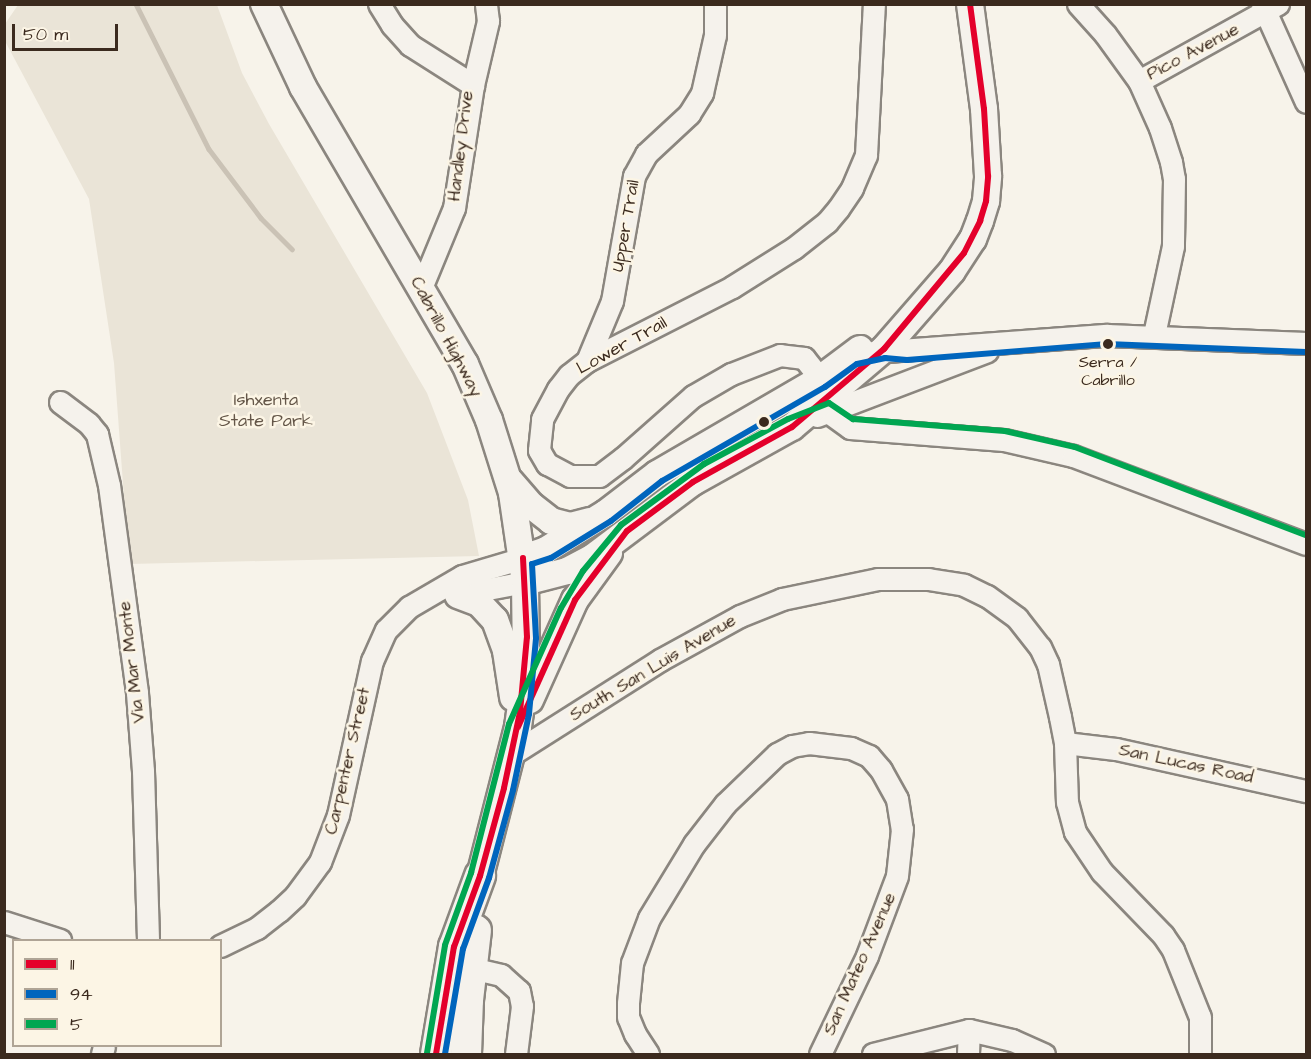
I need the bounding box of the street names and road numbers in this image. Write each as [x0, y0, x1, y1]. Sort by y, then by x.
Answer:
street label: Pico Avenue [1143, 19, 1243, 85]
street label: Handley Drive [443, 89, 479, 203]
street label: Upper Trail [607, 178, 645, 274]
street label: Cabrillo Highway [405, 273, 487, 401]
street label: Lower Trail [573, 312, 671, 380]
street label: Via Mar Monte [114, 600, 150, 724]
street label: South San Luis Avenue [566, 610, 740, 726]
street label: Carpenter Street [321, 685, 375, 837]
street label: San Lucas Road [1117, 739, 1255, 789]
street label: San Mateo Avenue [819, 889, 901, 1039]

